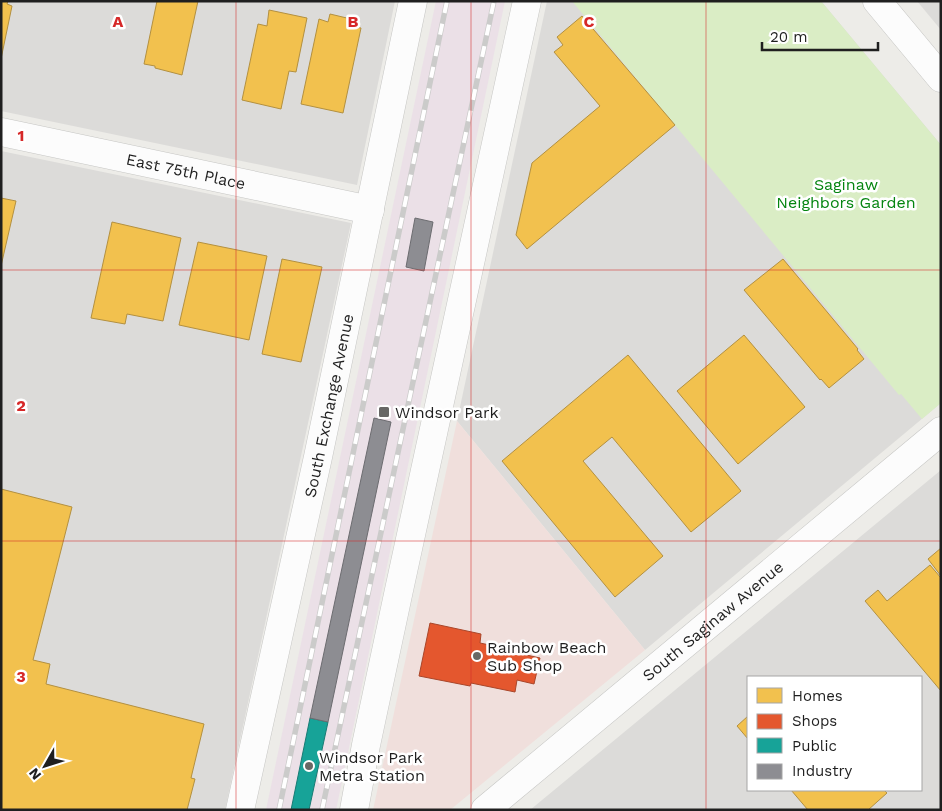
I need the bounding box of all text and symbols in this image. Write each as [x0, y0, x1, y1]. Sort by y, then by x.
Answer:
text: A [113, 12, 124, 31]
text: B [348, 12, 359, 31]
text: C [584, 12, 595, 31]
scale bar [762, 20, 878, 52]
text: 20 m [770, 28, 808, 46]
text: 1 [18, 126, 24, 145]
street label: East 75th Place [124, 149, 247, 193]
park label: Saginaw Neighbors Garden [776, 175, 916, 212]
street label: South Exchange Avenue [300, 312, 357, 499]
text: 2 [16, 396, 26, 415]
place label: Windsor Park [395, 403, 499, 422]
marker: Windsor Park [377, 405, 391, 419]
street label: South Saginaw Avenue [638, 557, 787, 685]
place label: Rainbow Beach Sub Shop [487, 638, 606, 675]
marker: Rainbow Beach Sub Shop [471, 650, 483, 662]
text: 3 [16, 667, 26, 686]
legend [747, 676, 922, 791]
text: Homes [792, 687, 843, 705]
text: Shops [792, 712, 837, 730]
text: Public [792, 737, 837, 755]
north arrow [20, 741, 70, 791]
place label: Windsor Park Metra Station [319, 748, 425, 785]
marker: Windsor Park Metra Station [303, 760, 315, 772]
text: Industry [792, 762, 853, 780]
text: N [25, 765, 44, 783]

